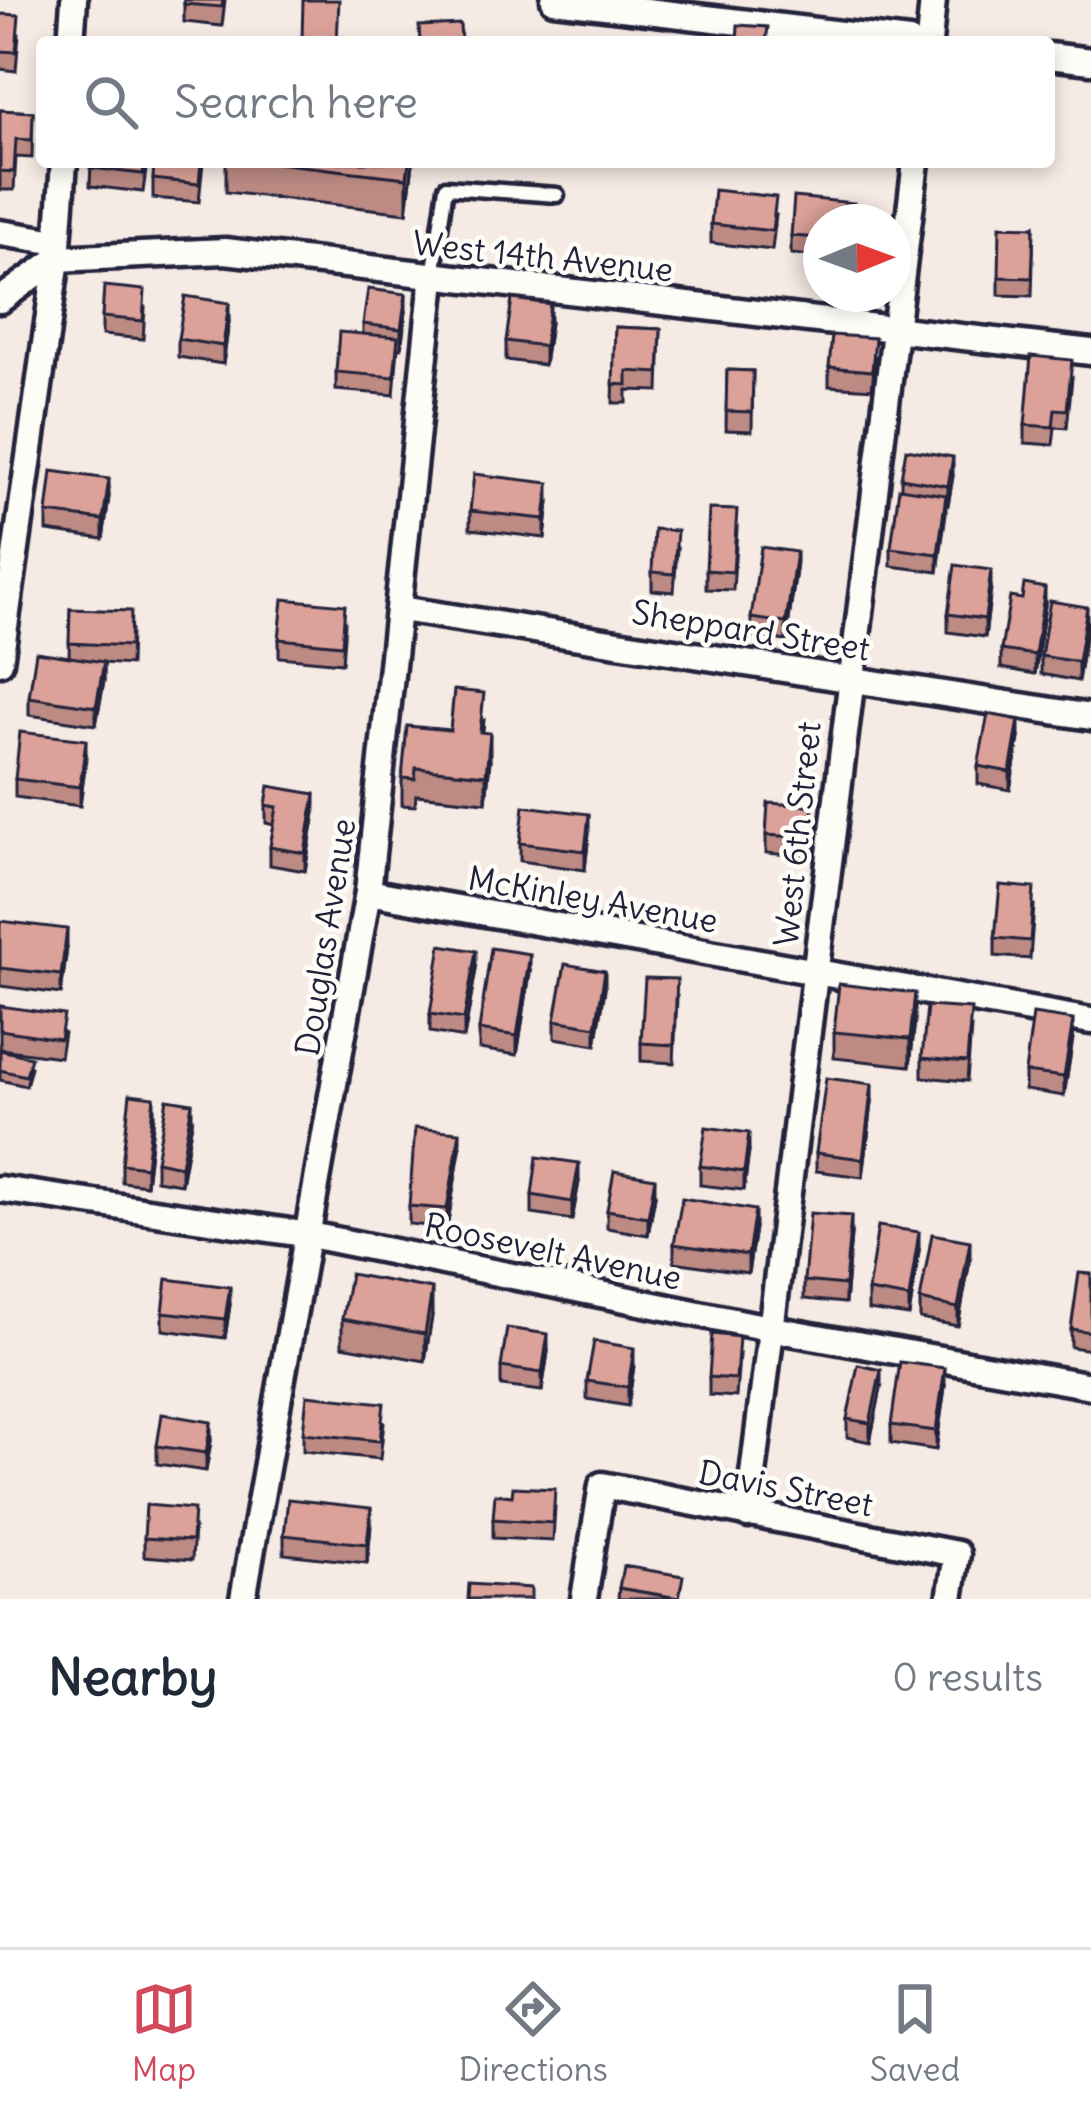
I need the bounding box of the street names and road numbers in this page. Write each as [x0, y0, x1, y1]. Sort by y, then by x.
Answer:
street label: West 14th Avenue [411, 221, 675, 291]
street label: Sheppard Street [629, 590, 873, 670]
street label: West 6th Street [764, 720, 830, 948]
street label: Douglas Avenue [286, 816, 364, 1058]
street label: McKinley Avenue [465, 856, 721, 942]
street label: Roosevelt Avenue [421, 1203, 685, 1299]
street label: Davis Street [695, 1451, 877, 1525]

